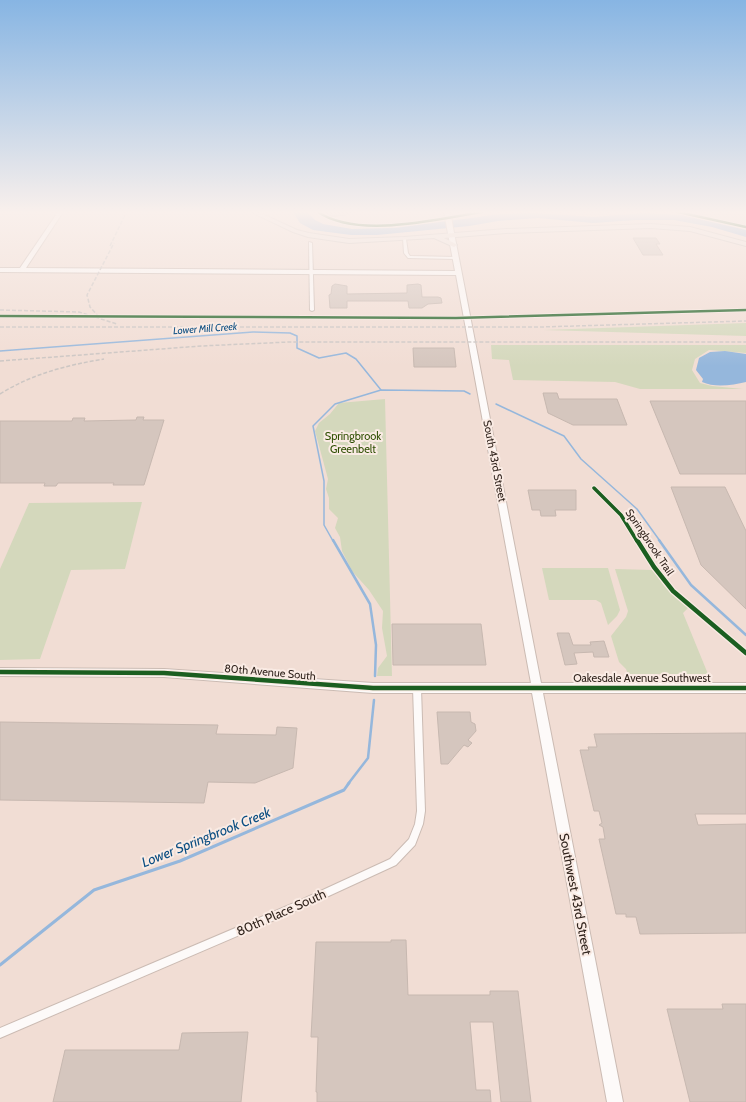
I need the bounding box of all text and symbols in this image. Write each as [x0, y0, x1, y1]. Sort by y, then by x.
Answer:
water label: Lower Mill Creek [173, 320, 238, 337]
street label: South 43rd Street [480, 419, 510, 503]
park label: Springbrook Greenbelt [325, 429, 381, 456]
street label: Springbrook Trail [623, 506, 678, 578]
street label: 80th Avenue South [224, 661, 316, 683]
street label: Oakesdale Avenue Southwest [573, 671, 711, 685]
water label: Lower Springbrook Creek [139, 803, 274, 871]
street label: Southwest 43rd Street [556, 832, 596, 957]
street label: 80th Place South [234, 885, 328, 939]

